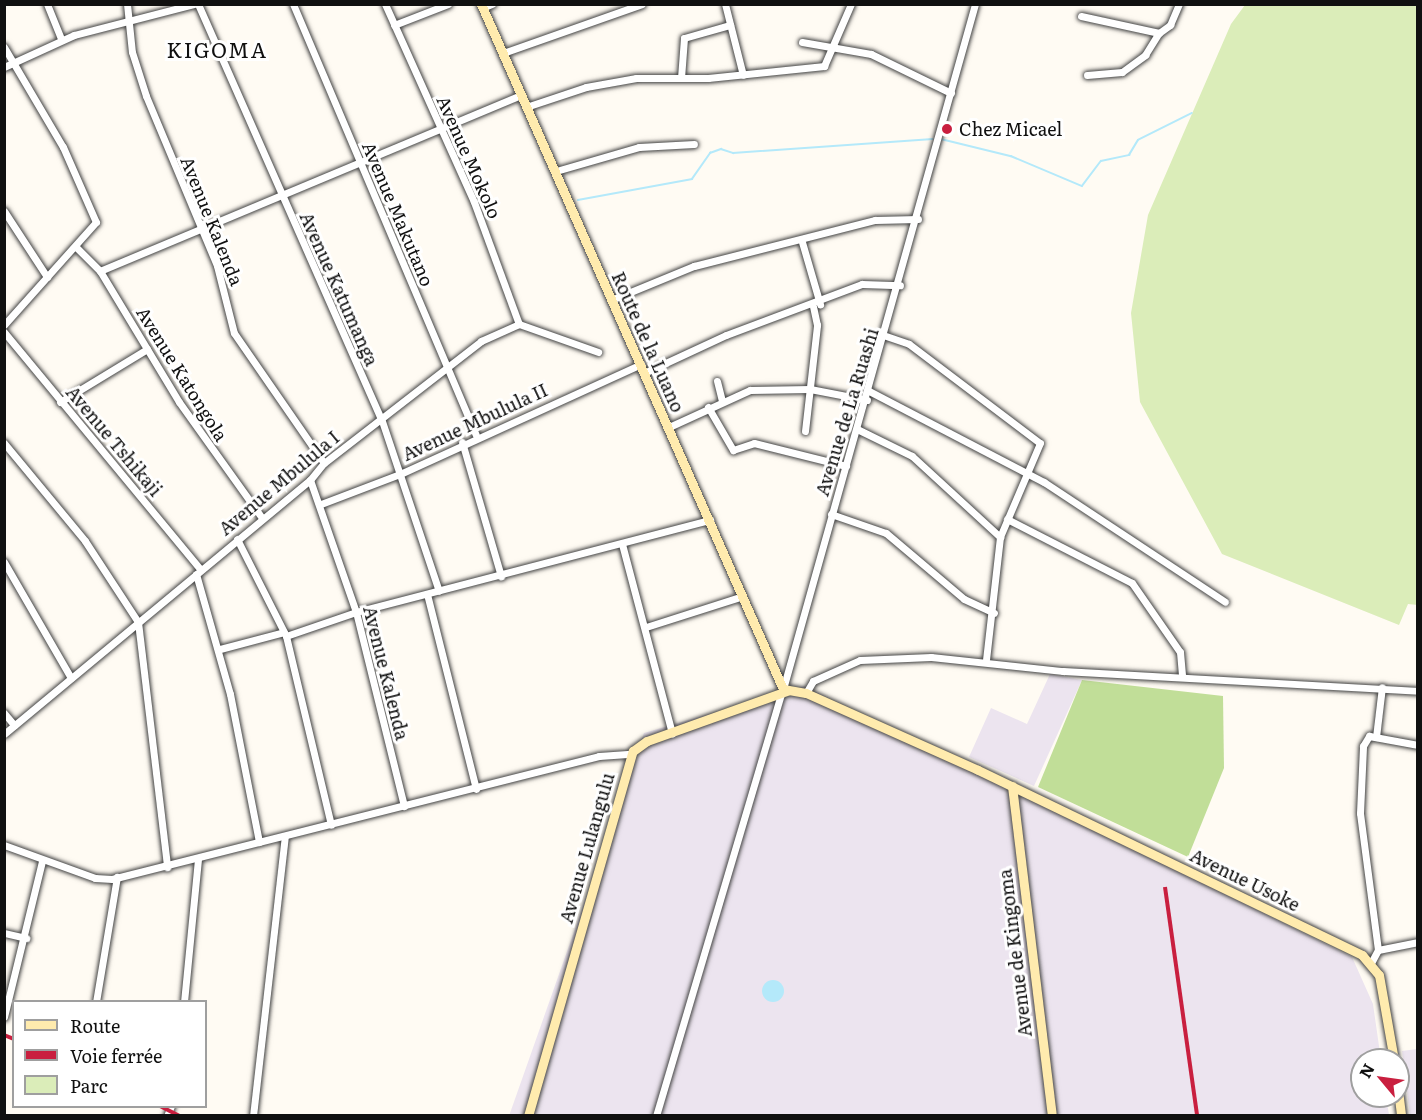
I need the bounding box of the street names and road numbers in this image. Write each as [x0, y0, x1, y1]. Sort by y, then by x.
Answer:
street label: Avenue Mokolo [432, 92, 506, 222]
street label: Avenue Makutano [358, 139, 438, 289]
street label: Avenue Kalenda [176, 153, 248, 289]
street label: Avenue Katumanga [295, 209, 383, 369]
street label: Route de la Luano [607, 268, 689, 416]
street label: Avenue Katongola [132, 303, 232, 445]
street label: Avenue de La Ruashi [811, 325, 883, 499]
street label: Avenue Mbulula II [399, 379, 551, 465]
street label: Avenue Tshikaji [62, 382, 166, 500]
street label: Avenue Mbulula I [214, 426, 344, 540]
street label: Avenue Kalenda [359, 604, 413, 742]
street label: Avenue Lulangulu [555, 770, 619, 926]
street label: Avenue Usoke [1187, 844, 1303, 916]
street label: Avenue de Kingoma [994, 868, 1036, 1038]

